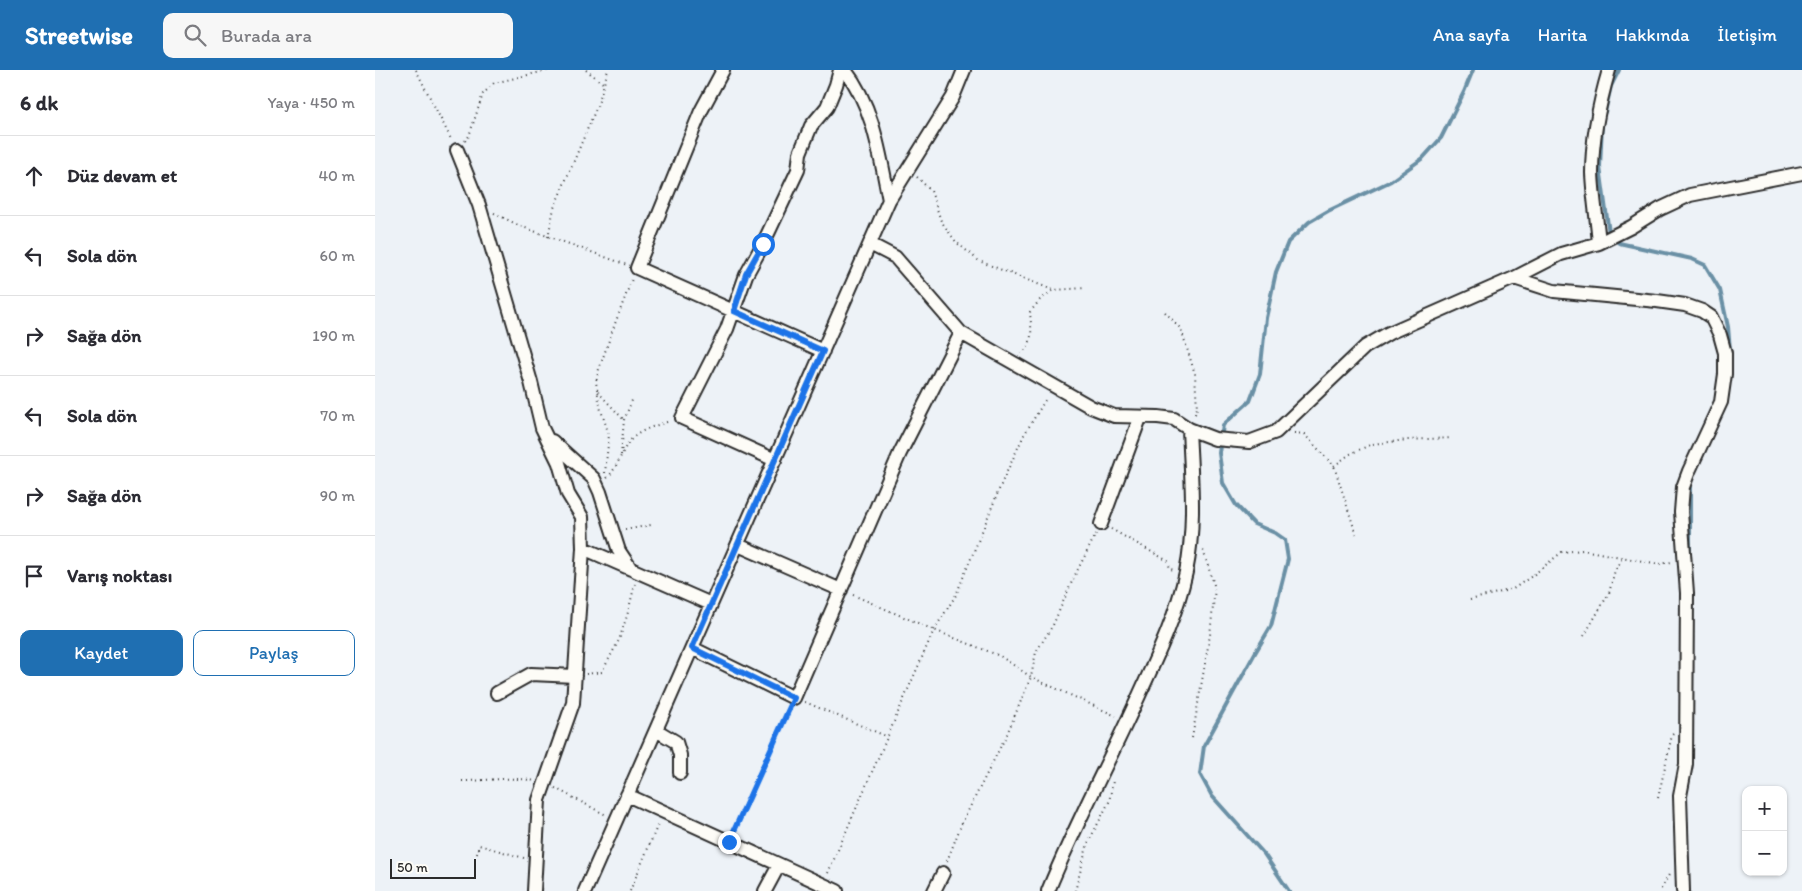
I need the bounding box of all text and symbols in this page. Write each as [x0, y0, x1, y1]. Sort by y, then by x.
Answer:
search box [163, 13, 513, 58]
text: Streetwise [25, 21, 133, 50]
icon: search [181, 21, 209, 49]
text: Burada ara [221, 24, 312, 47]
text: Ana sayfa [1433, 24, 1510, 46]
text: Harita [1538, 24, 1587, 46]
text: Hakkında [1615, 24, 1690, 46]
text: İletişim [1718, 24, 1777, 46]
text: 6 dk [20, 90, 58, 115]
text: Yaya · 450 m [267, 93, 355, 112]
icon: ahead [20, 162, 48, 190]
text: Düz devam et [67, 164, 177, 187]
text: 40 m [318, 166, 355, 185]
route start [752, 233, 775, 256]
icon: left [20, 242, 48, 270]
text: Sola dön [67, 244, 137, 267]
text: 60 m [320, 246, 355, 265]
icon: right [20, 322, 48, 350]
text: Sağa dön [67, 324, 141, 347]
text: 190 m [312, 326, 355, 345]
icon: left [20, 402, 48, 430]
text: Sola dön [67, 404, 137, 427]
text: 70 m [320, 406, 355, 425]
icon: right [20, 482, 48, 510]
text: Sağa dön [67, 484, 141, 507]
text: 90 m [320, 486, 355, 505]
icon: arrive [20, 562, 48, 590]
text: Varış noktası [67, 564, 172, 587]
button: Kaydet [20, 630, 183, 676]
button: Paylaş [193, 630, 355, 676]
map controls [1742, 786, 1787, 876]
button: + [1742, 786, 1787, 831]
route end [718, 831, 741, 854]
button: − [1742, 831, 1787, 876]
scale bar [390, 856, 476, 879]
text: 50 m [397, 859, 428, 876]

